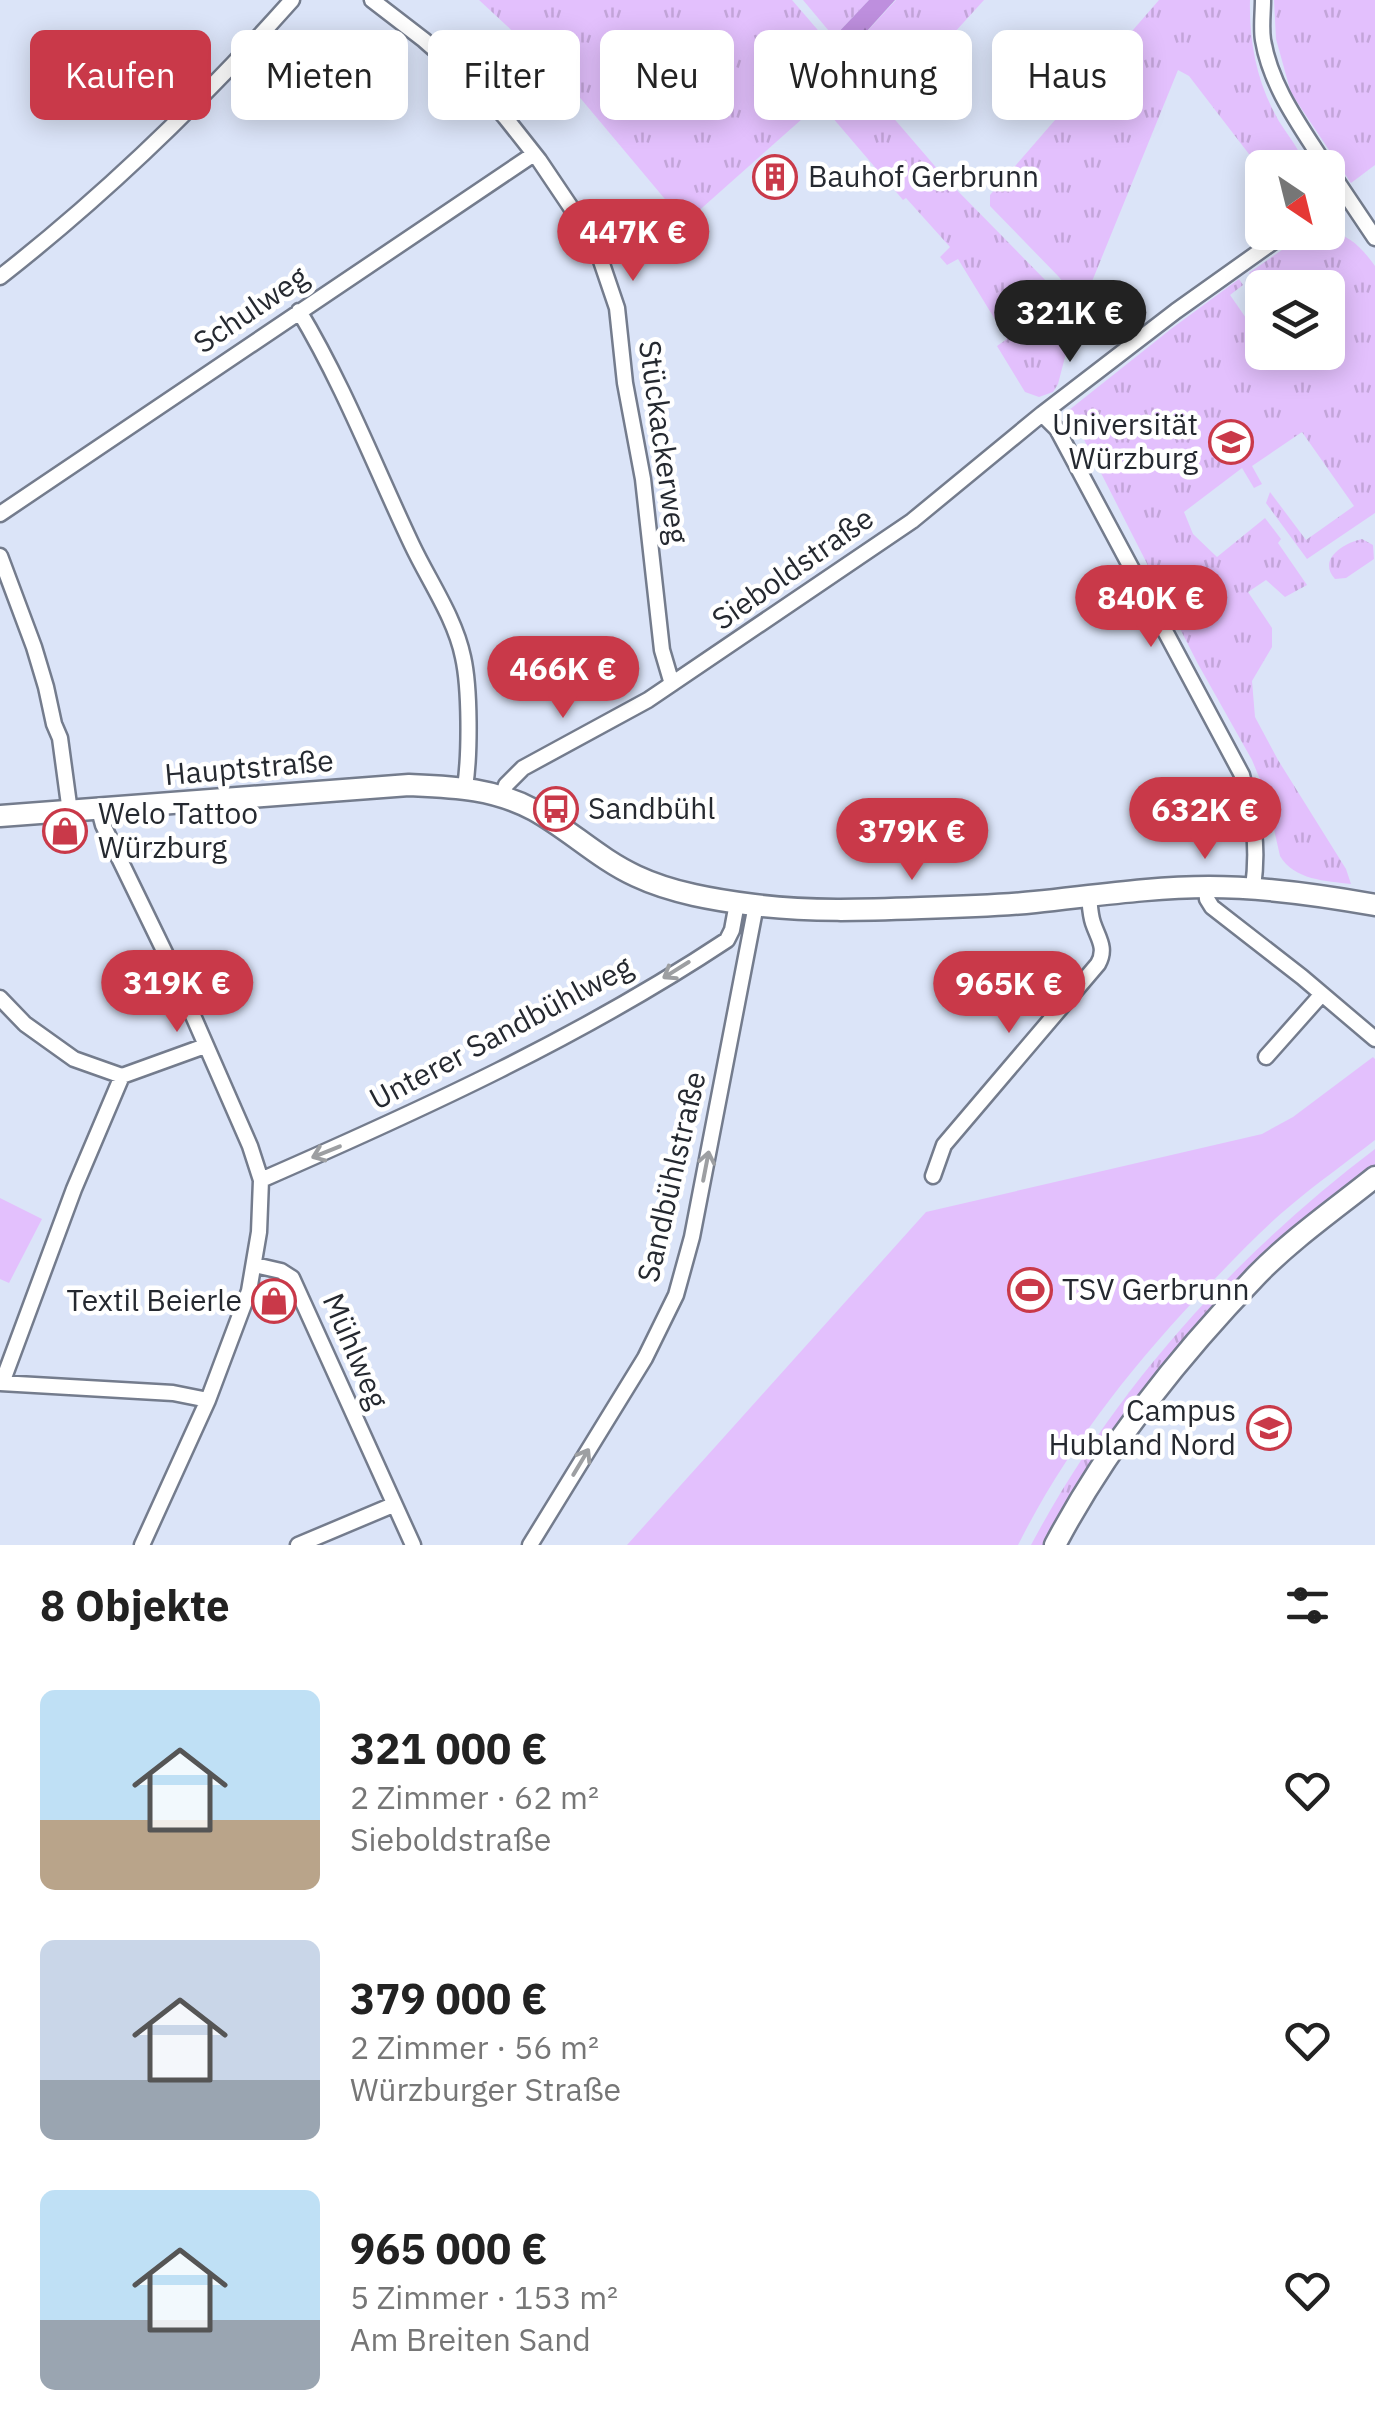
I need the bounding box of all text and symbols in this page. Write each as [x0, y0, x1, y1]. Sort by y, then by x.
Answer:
chip: Kaufen [30, 30, 211, 120]
chip: Mieten [231, 30, 408, 120]
chip: Filter [428, 30, 580, 120]
chip: Neu [600, 30, 734, 120]
chip: Wohnung [754, 30, 972, 120]
chip: Haus [992, 30, 1143, 120]
north arrow [1245, 150, 1345, 250]
map controls [1245, 150, 1345, 370]
building icon: Bauhof Gerbrunn [752, 154, 798, 200]
place label: Bauhof Gerbrunn [808, 156, 1039, 195]
pin: 447K € [552, 199, 714, 284]
text: 447K € [579, 210, 687, 252]
street label: Schulweg [185, 256, 315, 361]
button: layers [1245, 270, 1345, 370]
pin: 321K € [989, 280, 1151, 365]
text: 321K € [1016, 291, 1124, 333]
street label: Stückackerweg [631, 338, 698, 546]
place label: Universität Würzburg [1052, 404, 1198, 477]
school or university icon: Universität Würzburg [1208, 419, 1254, 465]
street label: Sieboldstraße [704, 498, 881, 638]
pin: 840K € [1070, 565, 1232, 650]
text: 840K € [1097, 576, 1205, 618]
pin: 466K € [482, 636, 644, 721]
text: 466K € [509, 647, 617, 689]
street label: Hauptstraße [163, 740, 335, 793]
pin: 632K € [1124, 777, 1286, 862]
bus stop icon: Sandbühl [533, 786, 579, 832]
place label: Sandbühl [588, 788, 716, 827]
text: 632K € [1151, 788, 1259, 830]
place label: Welo Tattoo Würzburg [98, 793, 258, 866]
pin: 379K € [831, 798, 993, 883]
shop icon: Welo Tattoo Würzburg [42, 808, 88, 854]
text: 379K € [858, 809, 966, 851]
street label: Unterer Sandbühlweg [362, 946, 639, 1117]
pin: 319K € [96, 950, 258, 1035]
pin: 965K € [928, 951, 1090, 1036]
one-way arrow [663, 960, 691, 981]
text: 319K € [123, 961, 231, 1003]
text: 965K € [955, 962, 1063, 1004]
street label: Sandbühlstraße [627, 1068, 714, 1286]
one-way arrow [312, 1145, 342, 1163]
one-way arrow [697, 1150, 716, 1183]
sports icon: TSV Gerbrunn [1007, 1267, 1053, 1313]
place label: TSV Gerbrunn [1062, 1269, 1249, 1308]
shop icon: Textil Beierle [251, 1278, 297, 1324]
place label: Textil Beierle [67, 1280, 242, 1319]
street label: Mühlweg [315, 1287, 398, 1414]
place label: Campus Hubland Nord [1048, 1390, 1236, 1463]
school or university icon: Campus Hubland Nord [1246, 1405, 1292, 1451]
one-way arrow [571, 1448, 591, 1477]
text: 8 Objekte [40, 1578, 230, 1633]
icon: filters [1280, 1578, 1335, 1633]
text: 321 000 € [350, 1721, 547, 1776]
icon: home [120, 1730, 240, 1850]
icon: heart [1280, 1763, 1335, 1818]
text: 2 Zimmer · 62 m² [350, 1776, 599, 1818]
text: Sieboldstraße [350, 1818, 551, 1860]
text: 379 000 € [350, 1971, 547, 2026]
icon: home [120, 1980, 240, 2100]
icon: heart [1280, 2013, 1335, 2068]
text: 2 Zimmer · 56 m² [350, 2026, 599, 2068]
text: Würzburger Straße [350, 2068, 621, 2110]
text: 965 000 € [350, 2221, 547, 2276]
icon: home [120, 2230, 240, 2350]
icon: heart [1280, 2263, 1335, 2318]
text: 5 Zimmer · 153 m² [350, 2276, 618, 2318]
text: Am Breiten Sand [350, 2318, 591, 2360]

